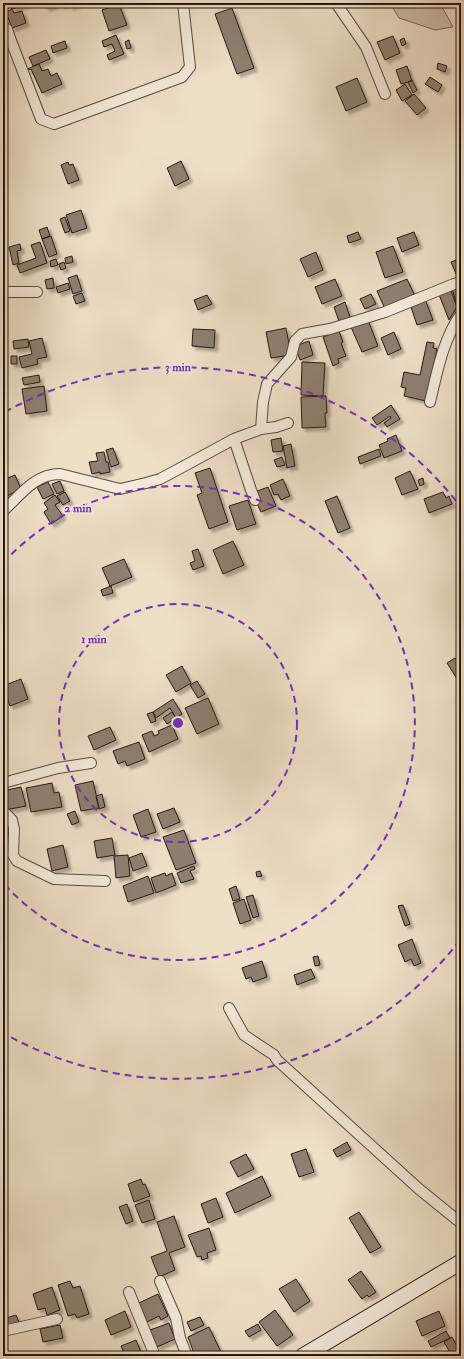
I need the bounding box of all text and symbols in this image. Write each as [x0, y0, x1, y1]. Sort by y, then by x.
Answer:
text: 3 min [165, 360, 192, 375]
text: 2 min [64, 501, 92, 516]
text: 1 min [81, 632, 108, 647]
centre of rings [171, 716, 185, 730]

